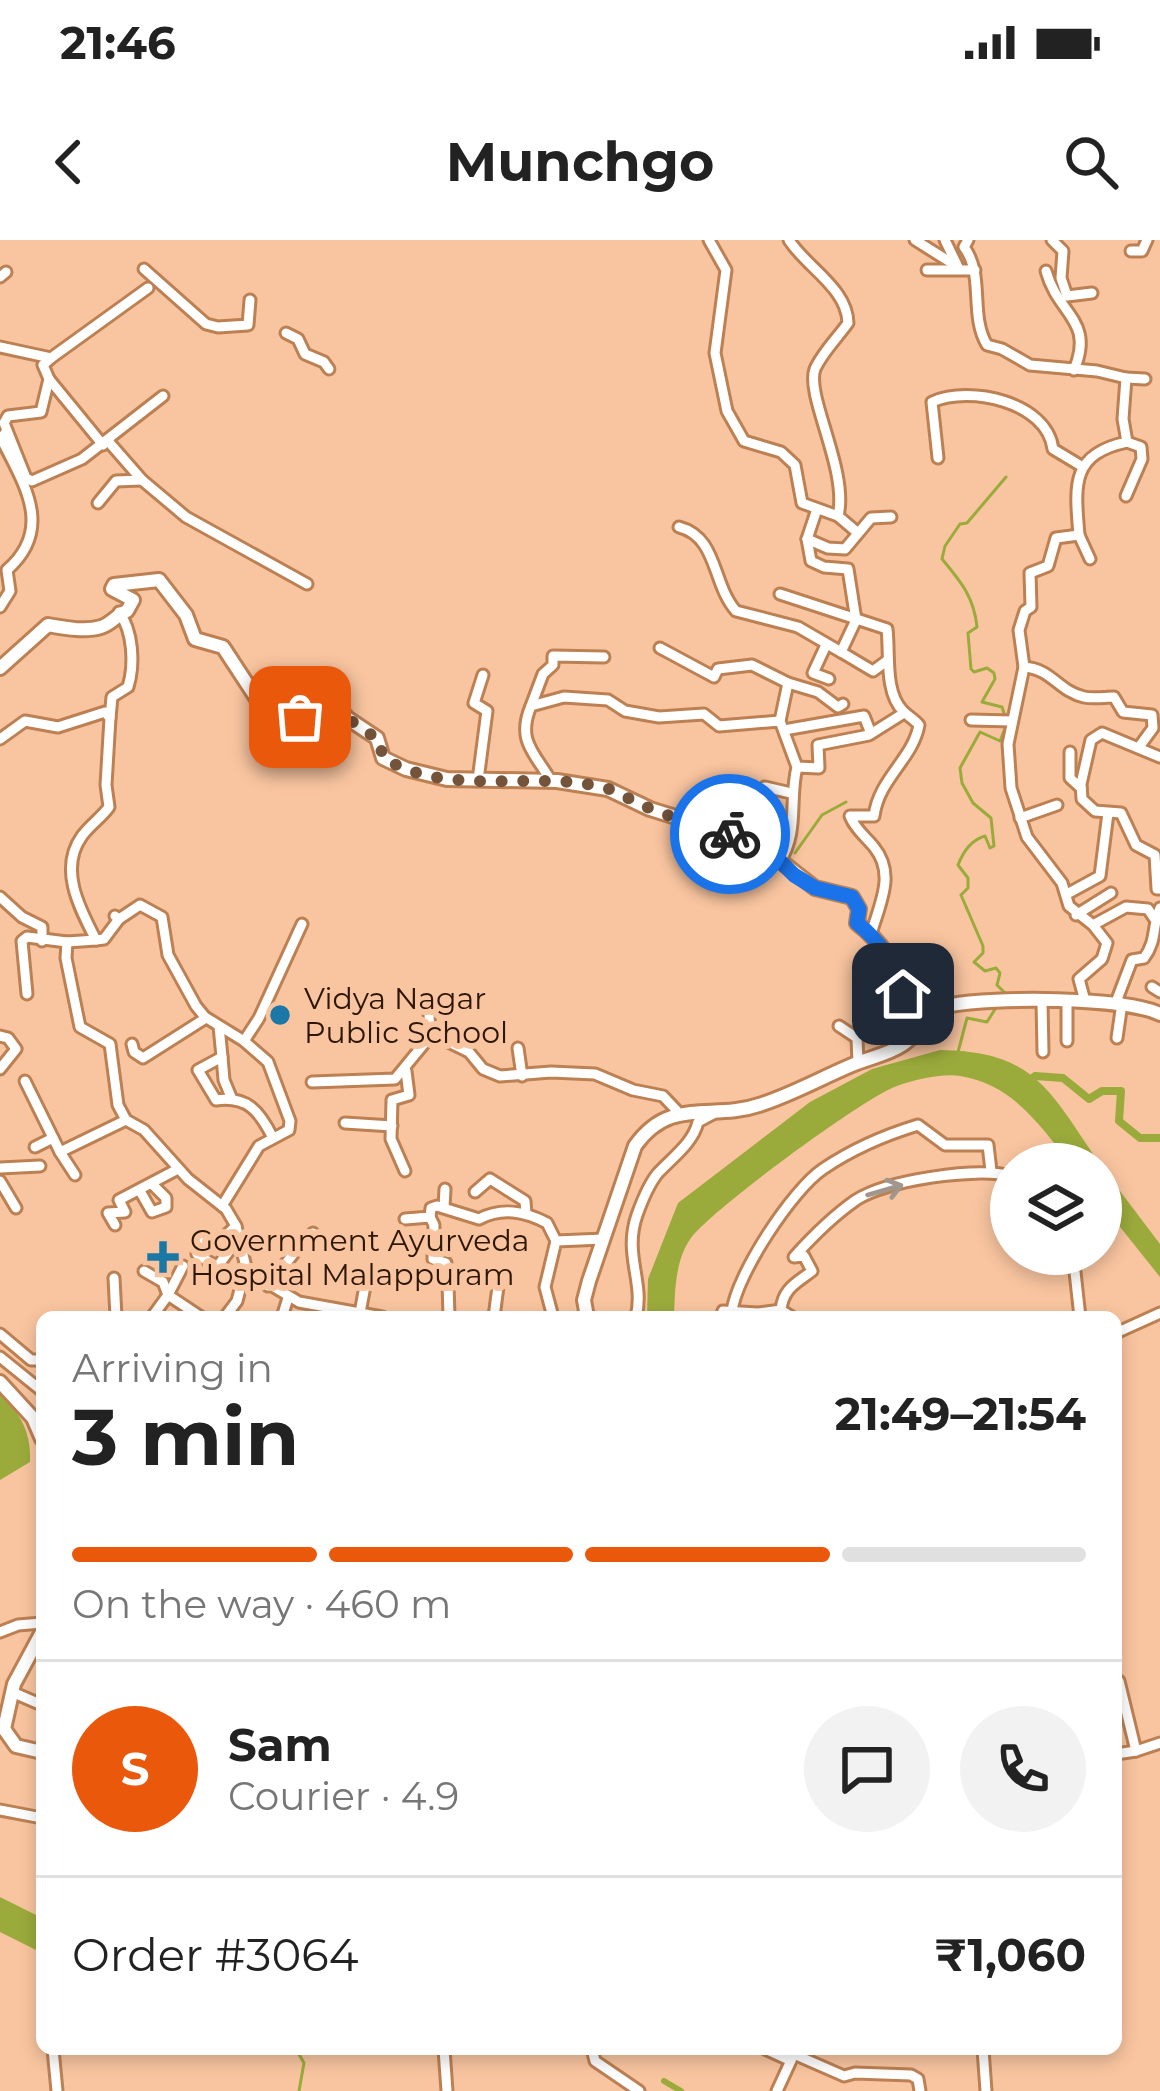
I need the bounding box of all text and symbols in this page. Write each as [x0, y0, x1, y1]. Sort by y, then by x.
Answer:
text: 21:46 [60, 15, 176, 70]
icon: back [36, 129, 102, 195]
text: Munchgo [446, 129, 714, 195]
icon: search [1058, 129, 1124, 195]
pin [249, 666, 351, 768]
icon: bag [267, 684, 333, 750]
courier [670, 774, 790, 894]
icon: bike [697, 801, 763, 867]
pin [852, 943, 954, 1045]
icon: home [870, 961, 936, 1027]
place label: Vidya Nagar Public School [304, 980, 508, 1051]
marker: Vidya Nagar Public School [267, 1002, 293, 1028]
map controls [990, 1143, 1122, 1275]
button: layers [990, 1143, 1122, 1275]
one-way arrow [866, 1178, 904, 1200]
place label: Government Ayurveda Hospital Malappuram [190, 1222, 530, 1293]
marker: Government Ayurveda Hospital Malappuram [147, 1241, 179, 1273]
text: Arriving in [72, 1344, 273, 1392]
text: 21:49–21:54 [835, 1386, 1086, 1441]
text: 3 min [72, 1389, 299, 1485]
text: On the way · 460 m [72, 1580, 451, 1628]
button: chat [804, 1706, 930, 1832]
button: phone [960, 1706, 1086, 1832]
text: Sam [228, 1717, 332, 1772]
text: S [121, 1741, 149, 1796]
text: Courier · 4.9 [228, 1772, 459, 1820]
text: Order #3064 [72, 1927, 358, 1982]
text: ₹1,060 [935, 1927, 1086, 1982]

